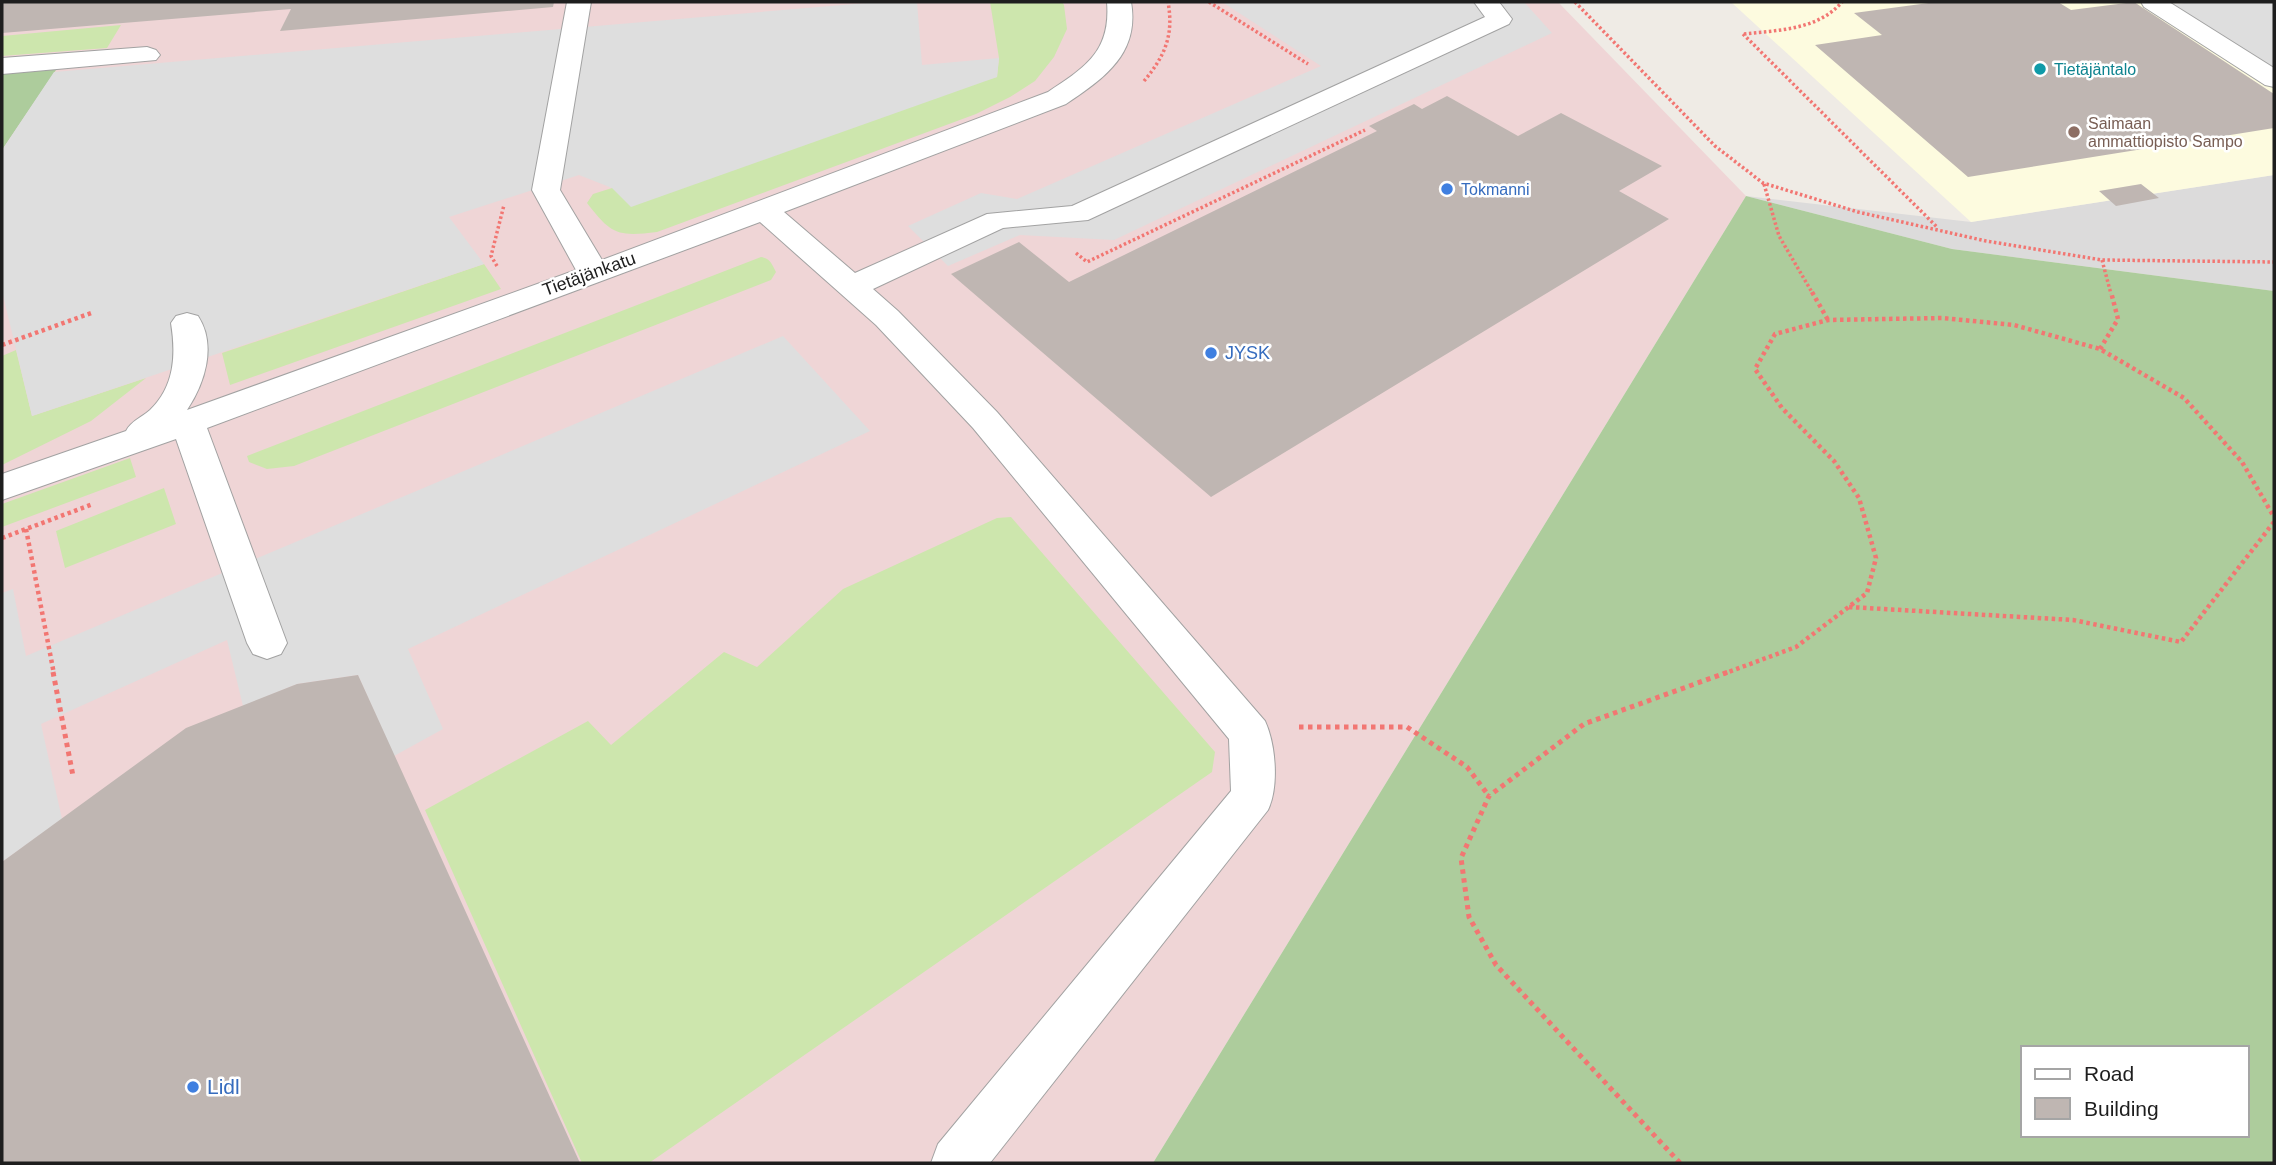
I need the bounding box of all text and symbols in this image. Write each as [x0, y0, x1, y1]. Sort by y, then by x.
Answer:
marker: Tietäjäntalo [2032, 61, 2048, 77]
place label: Tietäjäntalo [2054, 61, 2136, 78]
place label: Saimaan ammattiopisto Sampo [2088, 115, 2243, 150]
marker: Saimaan ammattiopisto Sampo [2066, 124, 2082, 140]
marker: Tokmanni [1439, 181, 1455, 197]
place label: Tokmanni [1461, 181, 1529, 198]
street label: Tietäjänkatu [540, 248, 638, 300]
place label: JYSK [1225, 343, 1270, 363]
marker: JYSK [1203, 345, 1219, 361]
legend [2021, 1046, 2248, 1137]
text: Road [2084, 1062, 2134, 1085]
place label: Lidl [207, 1075, 240, 1098]
marker: Lidl [185, 1079, 201, 1095]
text: Building [2084, 1097, 2159, 1120]

